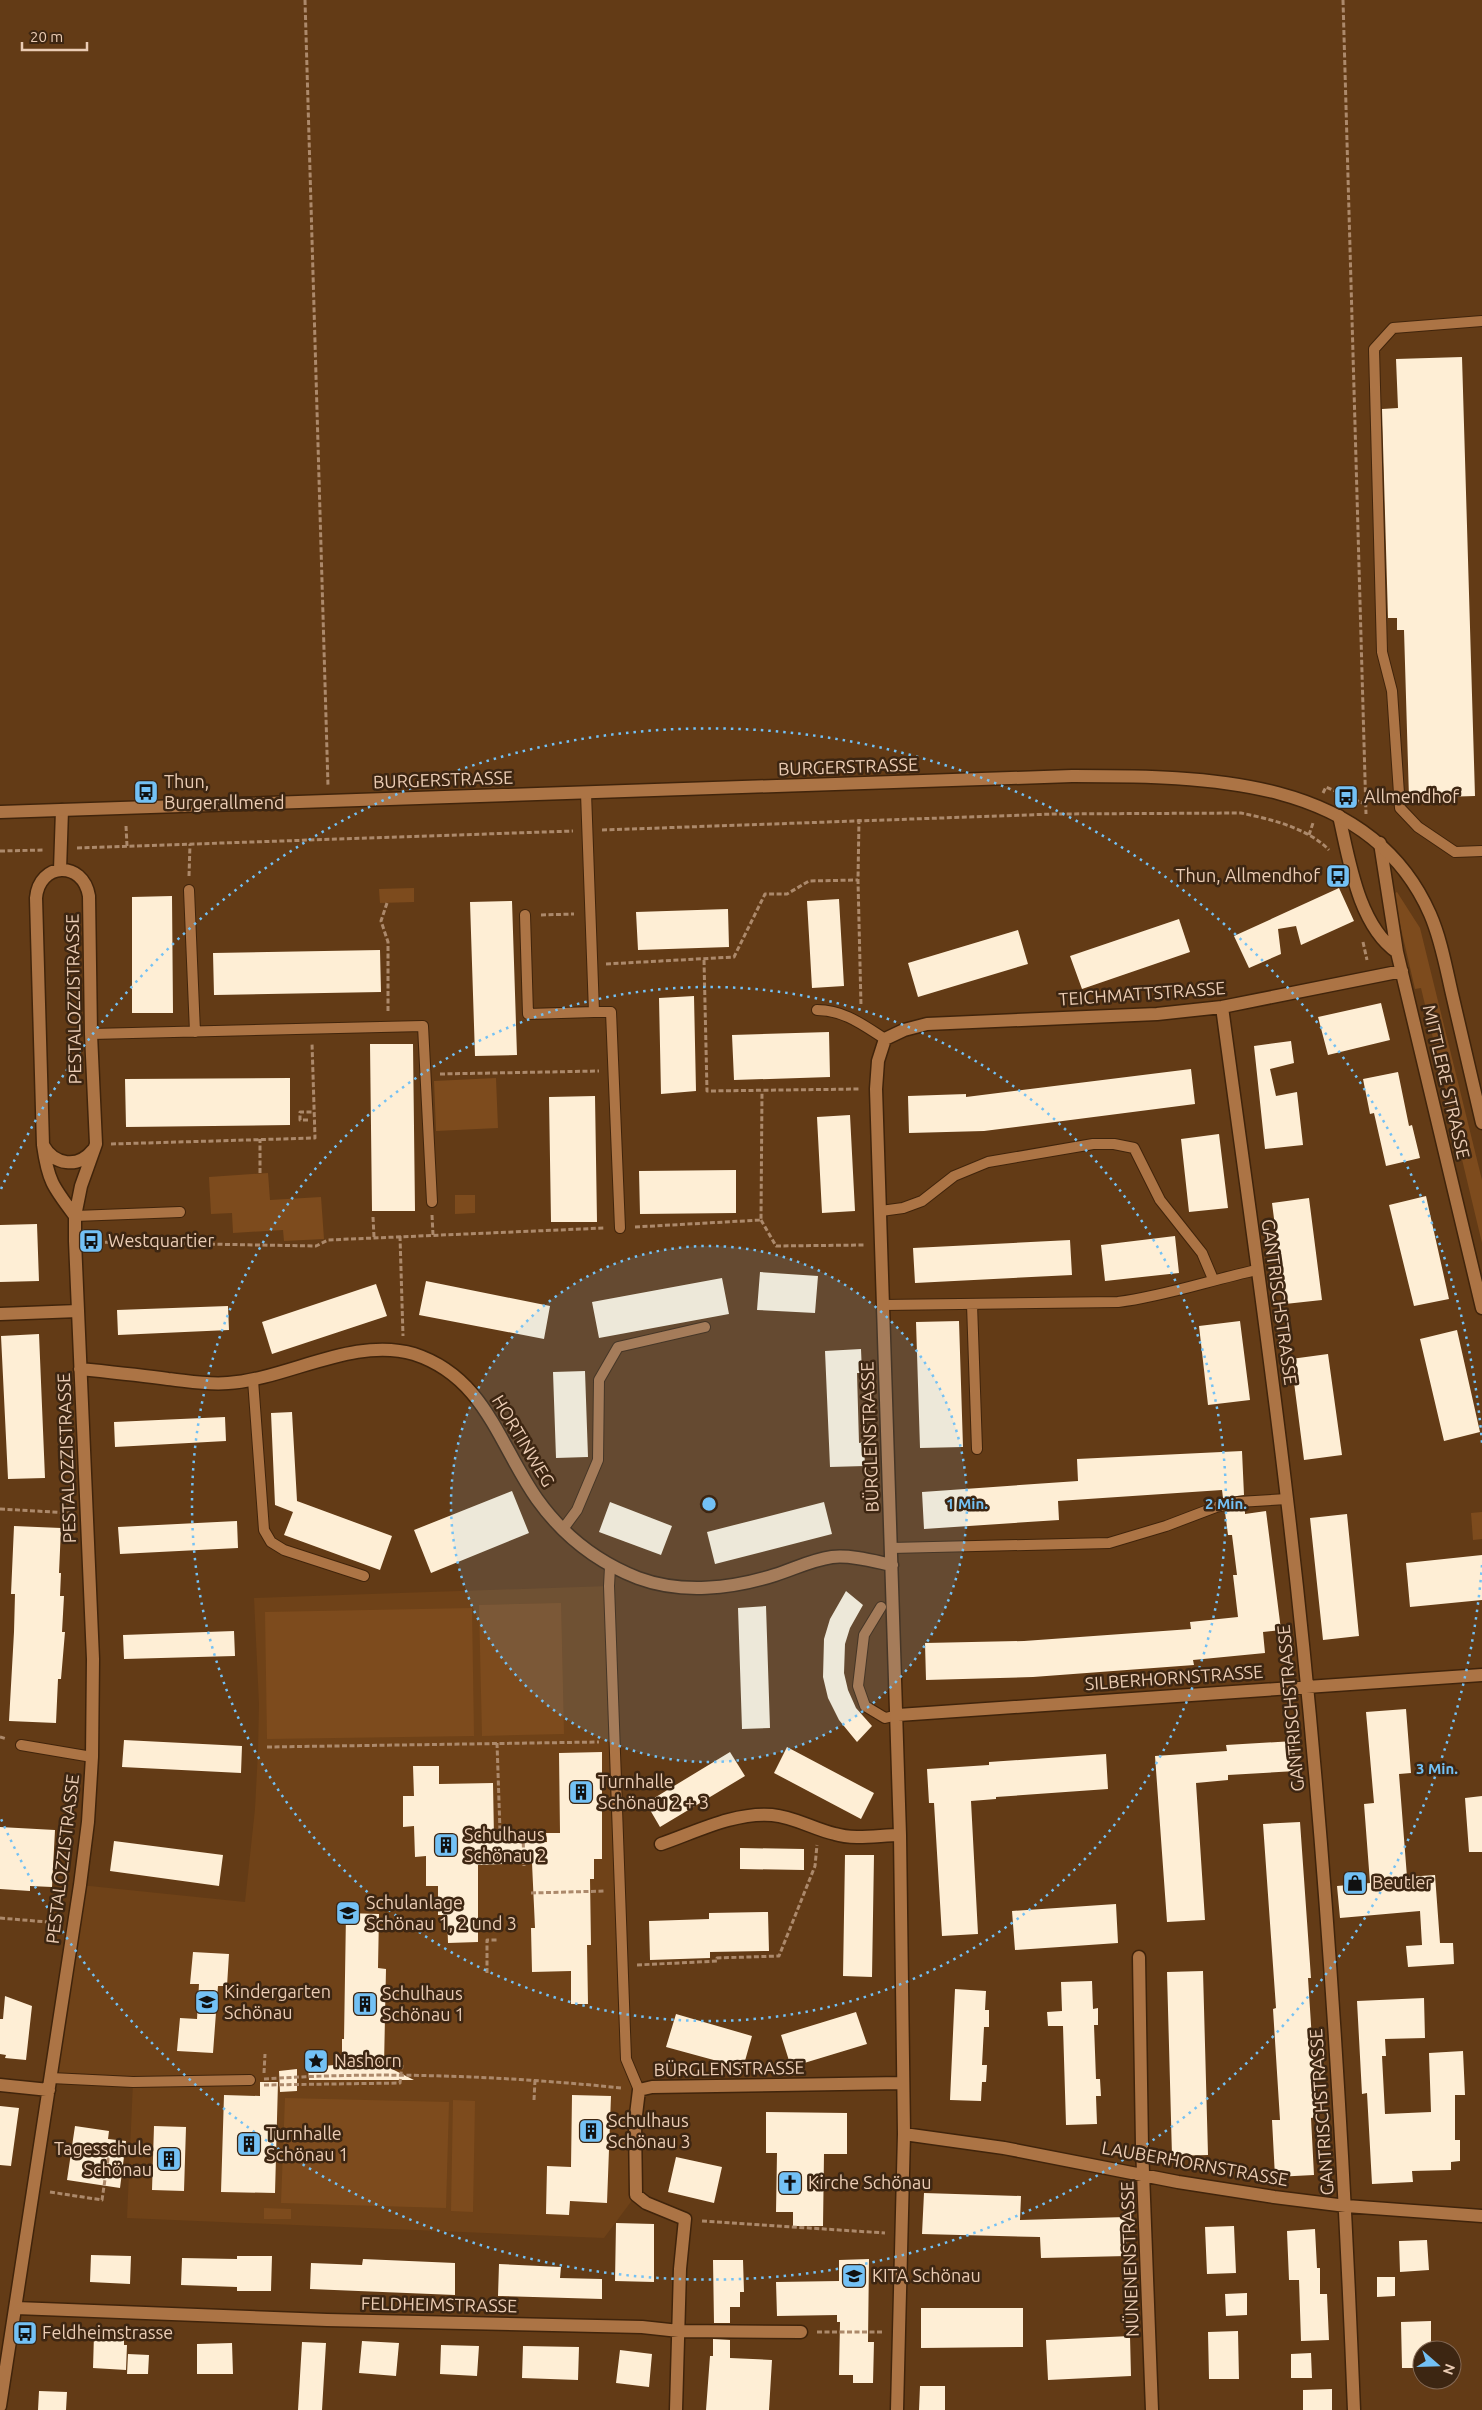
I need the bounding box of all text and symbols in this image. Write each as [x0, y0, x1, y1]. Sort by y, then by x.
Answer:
scale bar [22, 20, 88, 52]
text: 20 m [30, 28, 63, 45]
street label: BURGERSTRASSE [778, 754, 918, 778]
street label: BURGERSTRASSE [373, 767, 513, 791]
place label: Thun, Burgerallmend [164, 771, 285, 812]
bus stop icon: Thun, Burgerallmend [133, 779, 159, 805]
bus stop icon: Allmendhof [1333, 784, 1359, 810]
place label: Allmendhof [1364, 786, 1459, 806]
bus stop icon: Thun, Allmendhof [1325, 863, 1351, 889]
place label: Thun, Allmendhof [1176, 865, 1320, 885]
street label: PESTALOZZISTRASSE [62, 914, 84, 1084]
street label: TEICHMATTSTRASSE [1058, 977, 1226, 1009]
street label: MITTLERE STRASSE [1420, 1003, 1474, 1161]
street label: GANTRISCHSTRASSE [1258, 1218, 1302, 1386]
bus stop icon: Westquartier [78, 1228, 104, 1254]
place label: Westquartier [108, 1230, 214, 1250]
street label: BÜRGLENSTRASSE [856, 1361, 882, 1513]
street label: PESTALOZZISTRASSE [53, 1372, 79, 1544]
street label: HORTINWEG [489, 1391, 559, 1490]
centre of rings [700, 1495, 718, 1513]
text: 1 Min. [946, 1495, 988, 1512]
text: 2 Min. [1205, 1495, 1247, 1512]
street label: GANTRISCHSTRASSE [1273, 1624, 1307, 1792]
street label: SILBERHORNSTRASSE [1084, 1661, 1264, 1693]
text: 3 Min. [1416, 1760, 1458, 1777]
place label: Turnhalle Schönau 2 + 3 [598, 1771, 709, 1812]
street label: PESTALOZZISTRASSE [42, 1773, 82, 1945]
building icon: Turnhalle Schönau 2 + 3 [568, 1779, 594, 1805]
place label: Schulhaus Schönau 2 [464, 1824, 547, 1865]
building icon: Schulhaus Schönau 2 [433, 1832, 459, 1858]
shop icon: Beutler [1342, 1870, 1368, 1896]
place label: Beutler [1372, 1872, 1432, 1892]
place label: Schulanlage Schönau 1, 2 und 3 [366, 1892, 517, 1933]
school or university icon: Schulanlage Schönau 1, 2 und 3 [335, 1900, 361, 1926]
place label: Kindergarten Schönau [224, 1981, 331, 2022]
place label: Schulhaus Schönau 1 [382, 1983, 465, 2024]
school or university icon: Kindergarten Schönau [194, 1989, 220, 2015]
building icon: Schulhaus Schönau 1 [352, 1991, 378, 2017]
street label: GANTRISCHSTRASSE [1305, 2028, 1337, 2196]
place icon: Nashorn [303, 2048, 329, 2074]
place label: Nashorn [334, 2050, 402, 2070]
street label: BÜRGLENSTRASSE [653, 2057, 805, 2079]
place label: Schulhaus Schönau 3 [608, 2110, 691, 2151]
building icon: Schulhaus Schönau 3 [578, 2118, 604, 2144]
place label: Turnhalle Schönau 1 [266, 2123, 349, 2164]
building icon: Turnhalle Schönau 1 [236, 2131, 262, 2157]
street label: LAUBERHORNSTRASSE [1100, 2137, 1290, 2189]
place label: Tagesschule Schönau [54, 2138, 152, 2179]
building icon: Tagesschule Schönau [156, 2146, 182, 2172]
church icon: Kirche Schönau [777, 2170, 803, 2196]
place label: Kirche Schönau [808, 2172, 932, 2192]
street label: NÜNENENSTRASSE [1116, 2181, 1142, 2337]
school or university icon: KITA Schönau [841, 2263, 867, 2289]
place label: KITA Schönau [872, 2265, 981, 2285]
street label: FELDHEIMSTRASSE [361, 2293, 517, 2315]
bus stop icon: Feldheimstrasse [12, 2320, 38, 2346]
place label: Feldheimstrasse [42, 2322, 173, 2342]
north arrow [1412, 2340, 1462, 2390]
text: N [1440, 2362, 1459, 2377]

